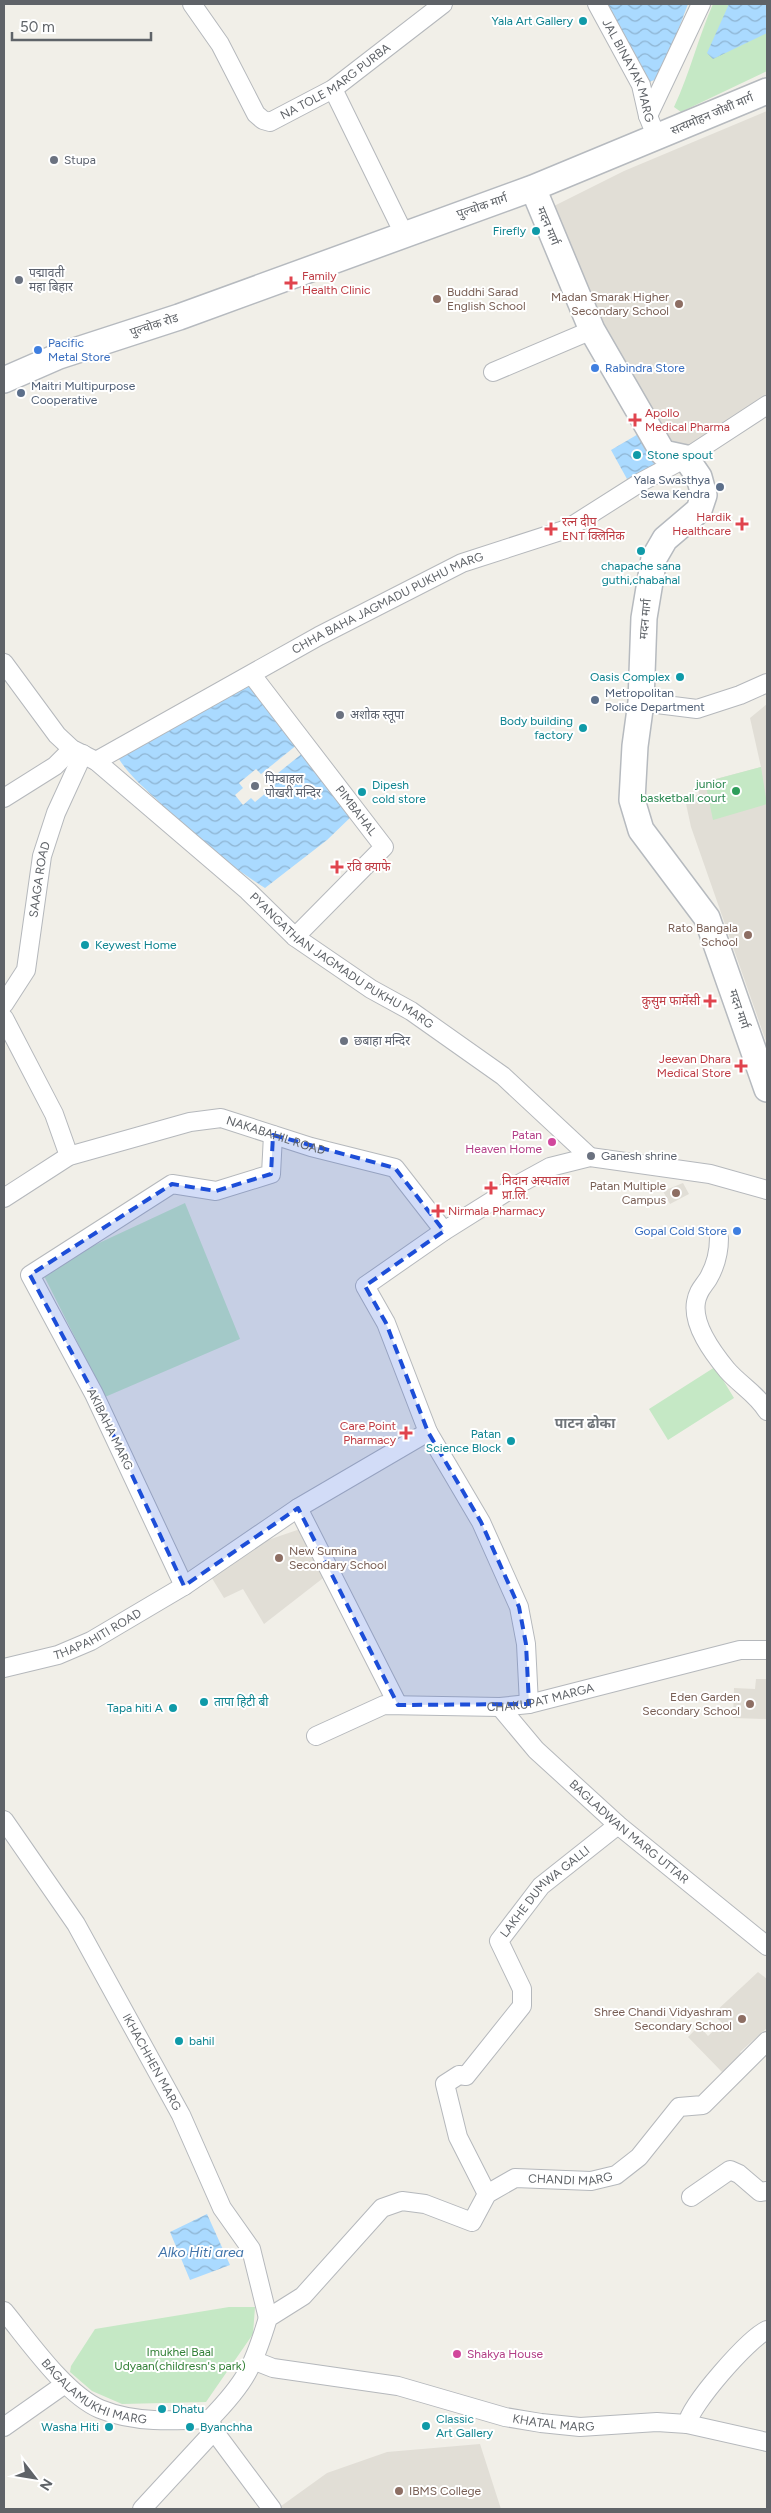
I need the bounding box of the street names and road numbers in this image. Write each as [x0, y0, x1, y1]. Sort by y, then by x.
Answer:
street label: JAL BINAYAK MARG [599, 16, 657, 124]
street label: NA TOLE MARG PURBA [278, 40, 393, 122]
street label: सत्यमोहन जोशी मार्ग [668, 89, 756, 138]
street label: पुल्चोक मार्ग [454, 190, 510, 222]
street label: मदन मार्ग [534, 205, 563, 248]
street label: पुल्चोक रोड [128, 309, 181, 340]
street label: CHHA BAHA JAGMADU PUKHU MARG [289, 550, 485, 657]
street label: मदन मार्ग [636, 597, 654, 640]
street label: PIMBAHAL [333, 783, 380, 839]
street label: SAAGA ROAD [26, 840, 53, 918]
street label: PYANGATHAN JAGMADU PUKHU MARG [247, 890, 436, 1032]
street label: मदन मार्ग [726, 988, 752, 1031]
street label: NAKABAHIL ROAD [225, 1113, 327, 1157]
street label: AKIBAHA MARG [84, 1386, 136, 1472]
street label: THAPAHITI ROAD [52, 1606, 144, 1663]
street label: CHAKUPAT MARGA [487, 1681, 595, 1714]
street label: BAGLADWAN MARG UTTAR [566, 1777, 692, 1887]
street label: LAKHE DUMWA GALLI [497, 1843, 592, 1940]
street label: IKHACHHEN MARG [120, 2011, 184, 2113]
street label: CHANDI MARG [528, 2169, 614, 2189]
street label: BAGALAMUKHI MARG [38, 2356, 147, 2427]
street label: KHATAL MARG [512, 2411, 595, 2434]

